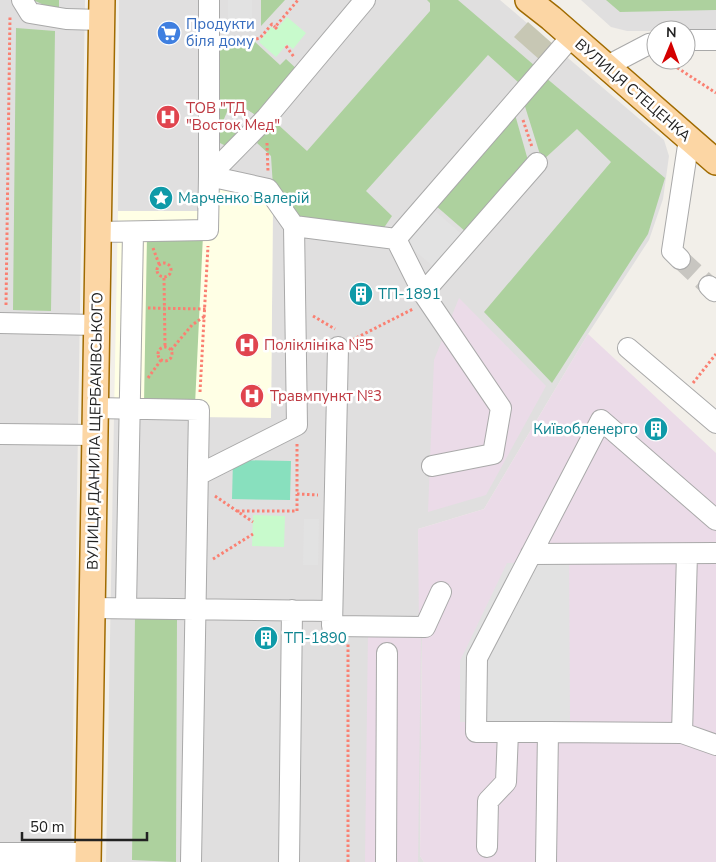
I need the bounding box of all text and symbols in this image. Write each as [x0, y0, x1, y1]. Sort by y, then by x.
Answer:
place label: Продукти біля дому [186, 14, 255, 51]
supermarket icon: Продукти біля дому [156, 20, 182, 46]
north arrow [646, 20, 696, 70]
text: N [666, 23, 677, 42]
street label: ВУЛИЦЯ СТЕЦЕНКА [571, 34, 695, 146]
place label: ТОВ "ТД "Восток Мед" [186, 98, 280, 135]
hospital icon: ТОВ "ТД "Восток Мед" [155, 104, 181, 130]
place icon: Марченко Валерій [148, 185, 174, 211]
place label: Марченко Валерій [178, 188, 310, 208]
building icon: ТП-1891 [348, 281, 374, 307]
place label: ТП-1891 [378, 284, 441, 304]
street label: ВУЛИЦЯ ДАНИЛА ЩЕРБАКІВСЬКОГО [83, 292, 107, 570]
hospital icon: Поліклініка №5 [234, 332, 260, 358]
place label: Поліклініка №5 [264, 335, 374, 355]
hospital icon: Травмпункт №3 [239, 383, 265, 409]
place label: Травмпункт №3 [270, 386, 382, 406]
building icon: Київобленерго [643, 416, 669, 442]
place label: Київобленерго [533, 419, 638, 439]
building icon: ТП-1890 [253, 625, 279, 651]
place label: ТП-1890 [284, 628, 347, 648]
scale bar [22, 810, 148, 842]
text: 50 m [30, 817, 65, 837]

